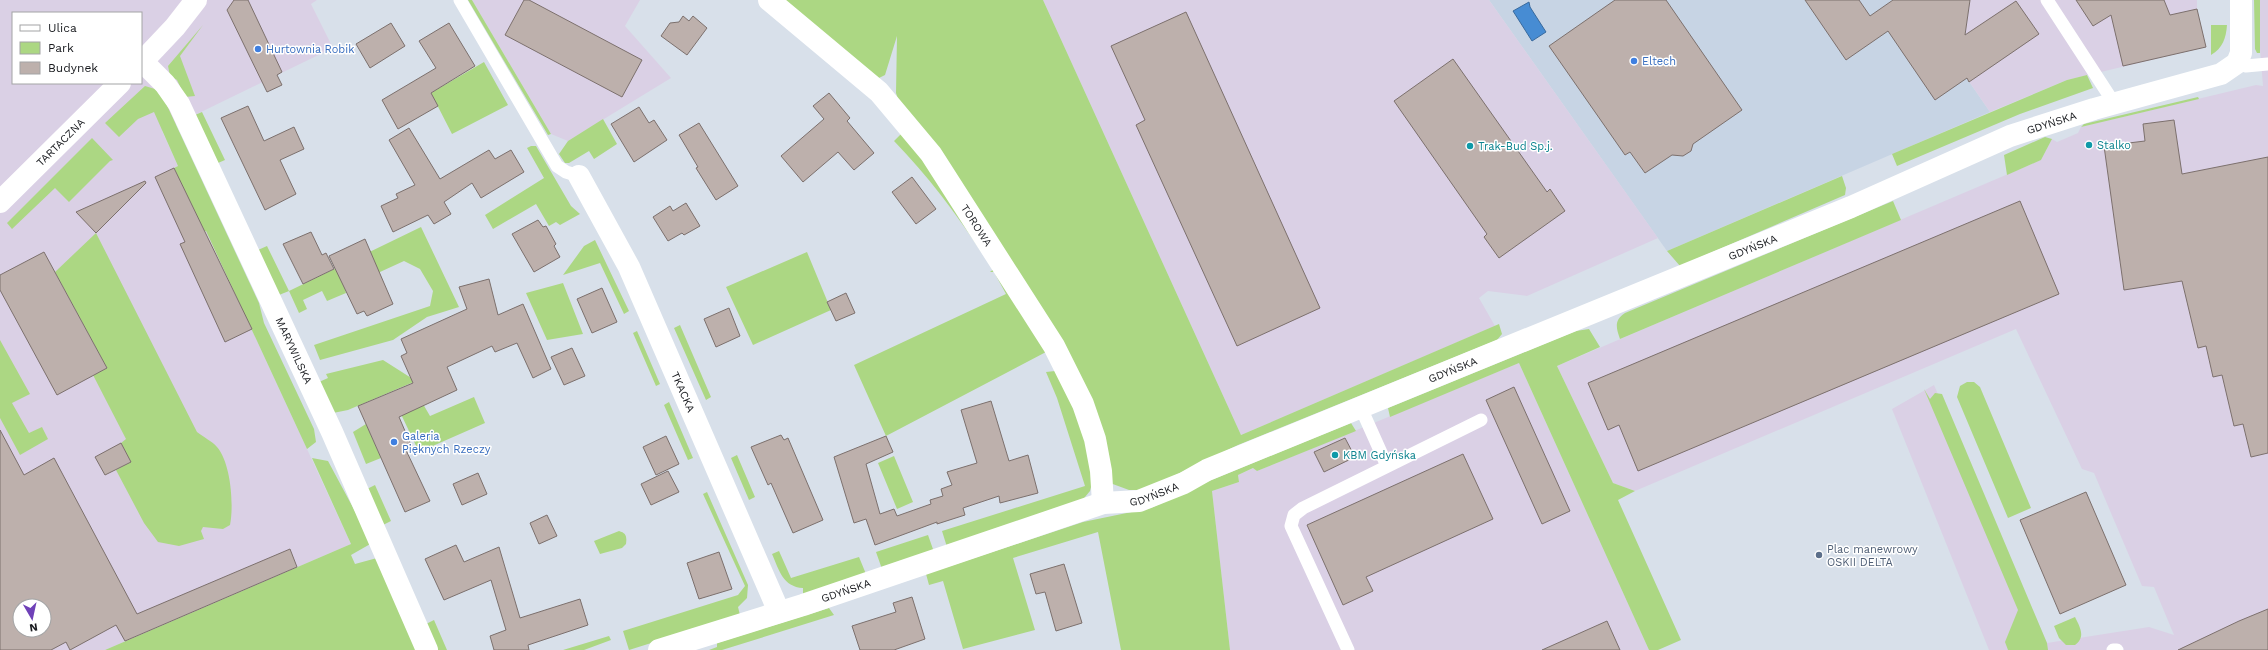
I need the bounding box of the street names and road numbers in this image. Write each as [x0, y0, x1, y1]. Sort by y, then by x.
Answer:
street label: GDYŃSKA [2025, 109, 2078, 137]
street label: TARTACZNA [34, 116, 87, 169]
street label: TOROWA [958, 202, 995, 249]
street label: GDYŃSKA [1726, 231, 1779, 263]
street label: MARYWILSKA [273, 315, 315, 386]
street label: GDYŃSKA [1426, 354, 1479, 385]
street label: TKACKA [669, 370, 698, 414]
street label: GDYŃSKA [1129, 479, 1180, 508]
street label: GDYŃSKA [819, 576, 872, 605]

